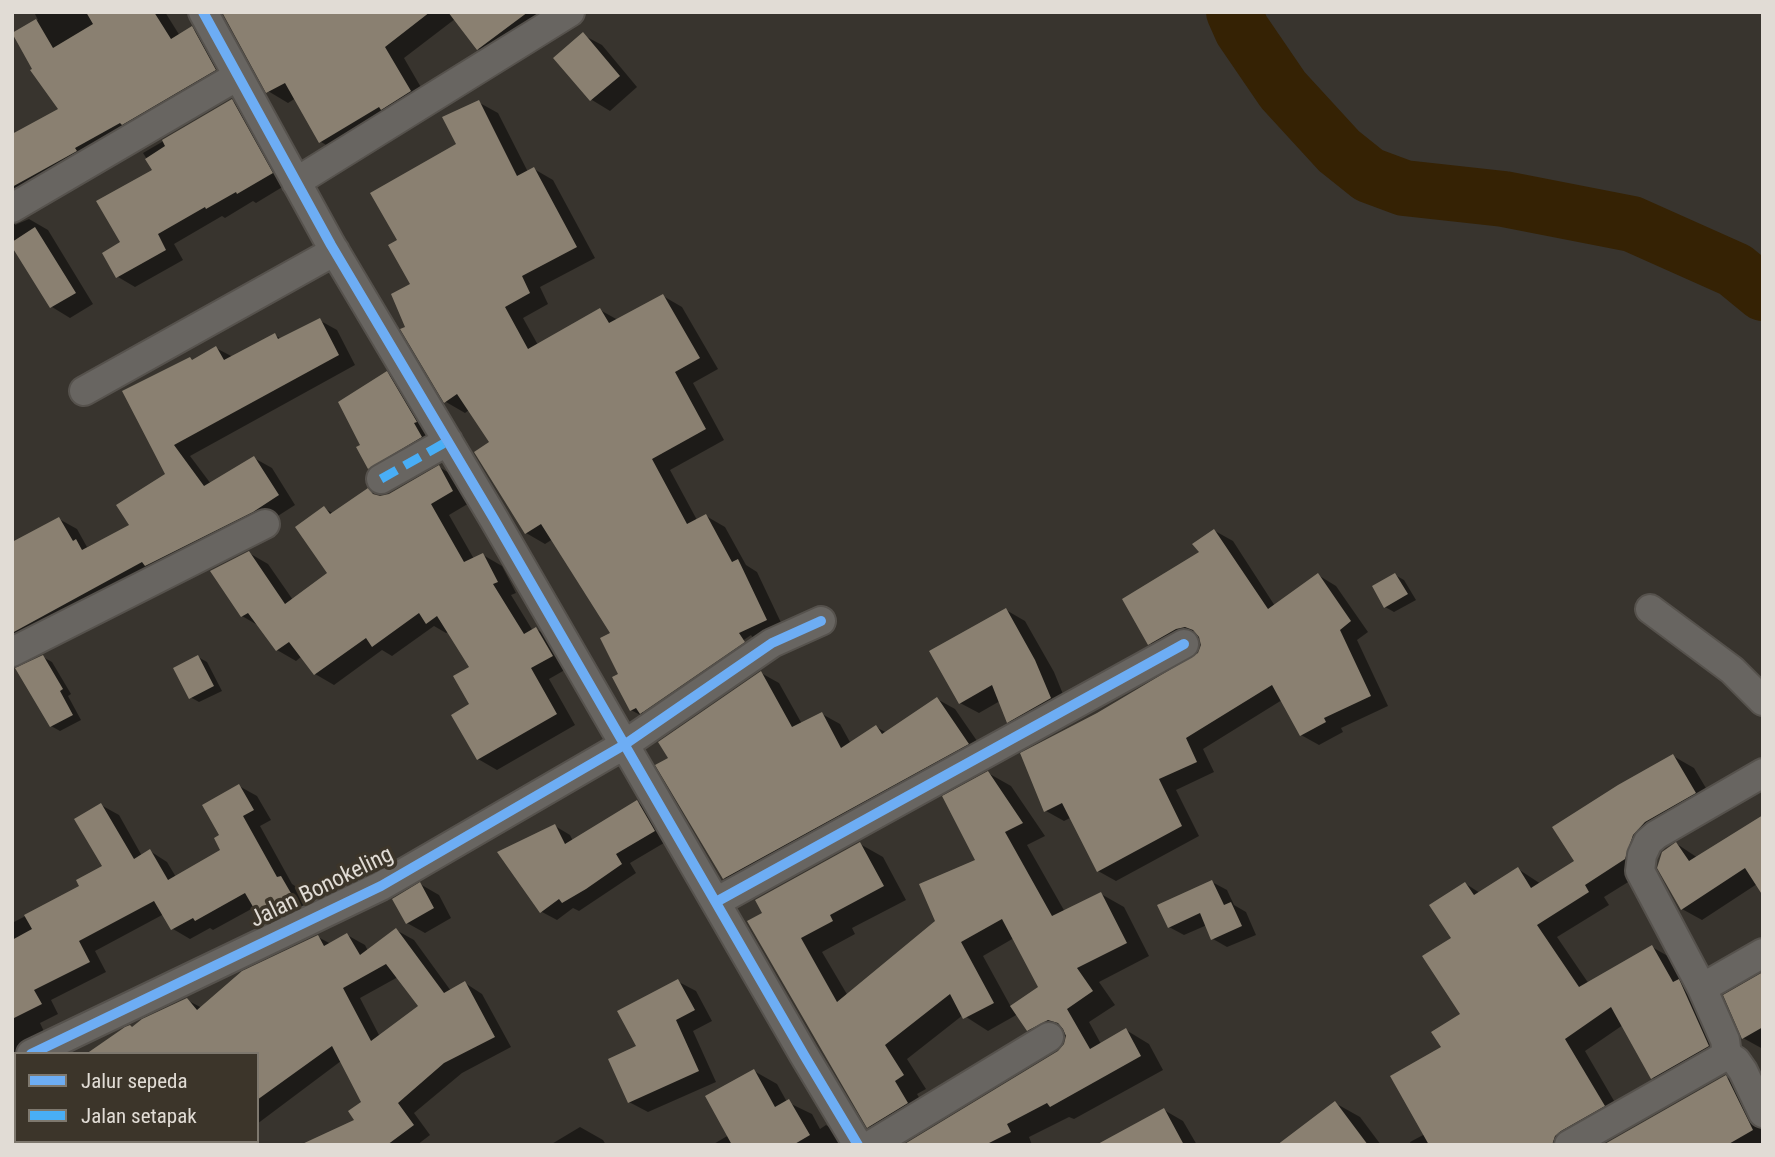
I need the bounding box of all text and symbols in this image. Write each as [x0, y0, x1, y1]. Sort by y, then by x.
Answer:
street label: Jalan Bonokeling [246, 841, 398, 935]
legend [14, 1052, 259, 1143]
text: Jalur sepeda [81, 1069, 188, 1093]
text: Jalan setapak [81, 1104, 197, 1128]

